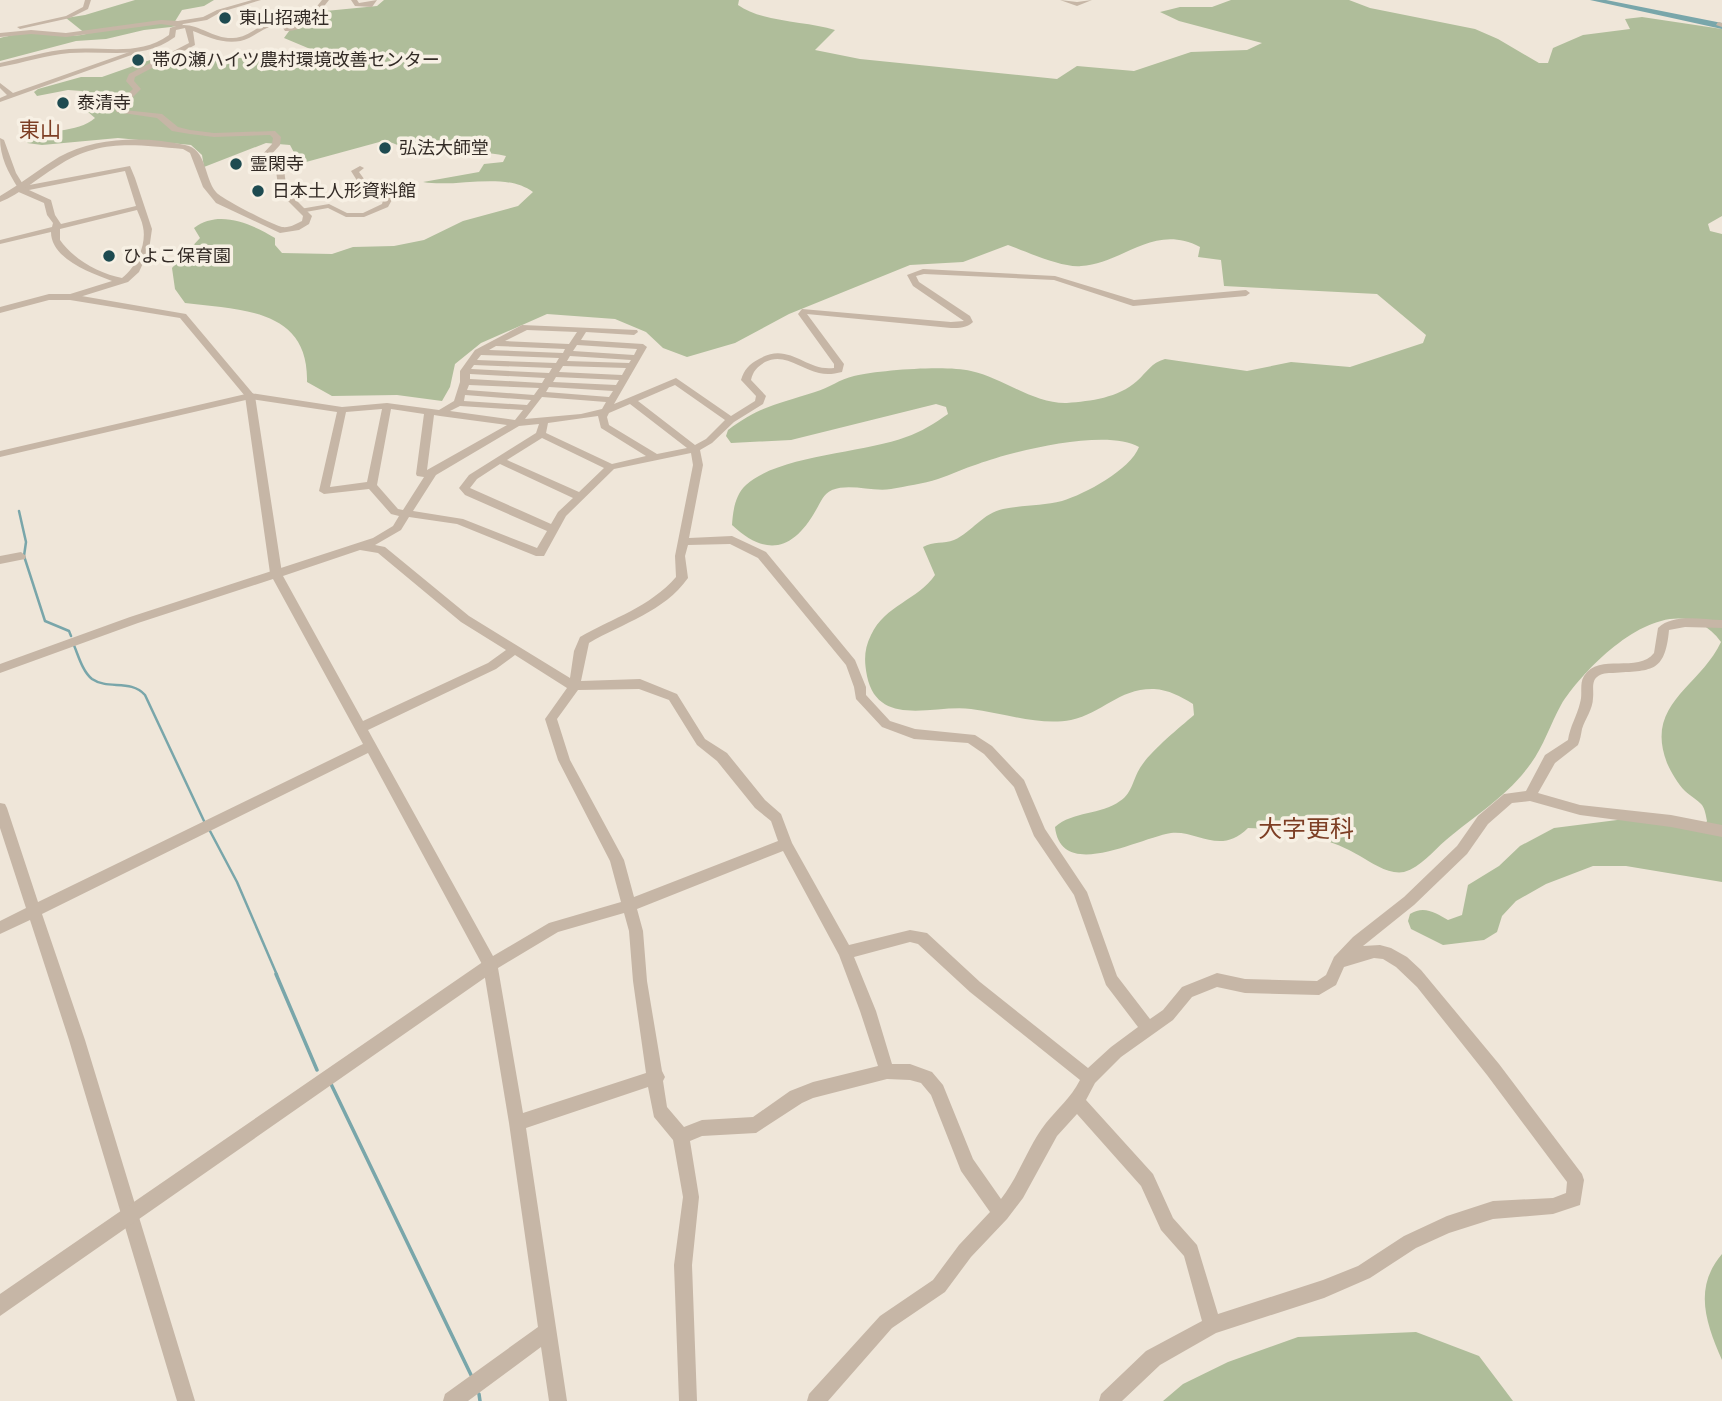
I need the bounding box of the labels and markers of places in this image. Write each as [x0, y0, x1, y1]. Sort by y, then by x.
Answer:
place label: 東山招魂社 [239, 7, 329, 28]
marker: 東山招魂社 [217, 10, 233, 26]
place label: 帯の瀬ハイツ農村環境改善センター [152, 49, 440, 70]
marker: 帯の瀬ハイツ農村環境改善センター [130, 52, 146, 68]
place label: 泰清寺 [77, 92, 131, 113]
marker: 泰清寺 [55, 95, 71, 111]
place label: 弘法大師堂 [399, 137, 489, 158]
marker: 弘法大師堂 [377, 140, 393, 156]
place label: 霊閑寺 [250, 153, 304, 174]
marker: 霊閑寺 [228, 156, 244, 172]
place label: 日本土人形資料館 [272, 180, 416, 201]
marker: 日本土人形資料館 [250, 183, 266, 199]
place label: ひよこ保育園 [123, 245, 231, 266]
marker: ひよこ保育園 [101, 248, 117, 264]

